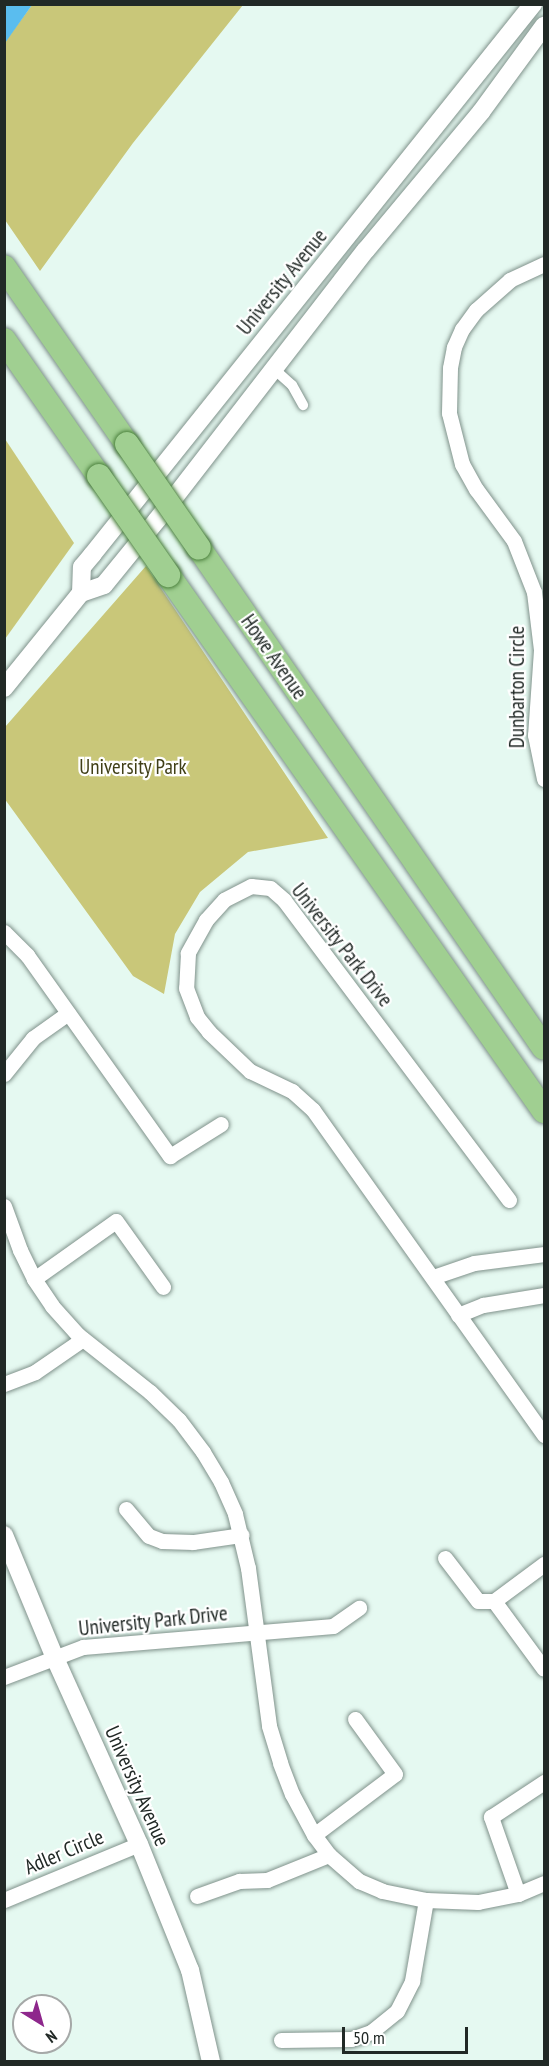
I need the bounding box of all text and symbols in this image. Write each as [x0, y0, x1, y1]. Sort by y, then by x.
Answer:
street label: University Avenue [231, 224, 333, 340]
street label: Howe Avenue [235, 609, 313, 705]
street label: Dunbarton Circle [504, 626, 530, 748]
park label: University Park [79, 754, 187, 780]
street label: University Park Drive [286, 878, 398, 1012]
street label: University Park Drive [77, 1601, 229, 1641]
street label: University Avenue [99, 1721, 175, 1851]
street label: Adler Circle [21, 1824, 107, 1880]
north arrow [12, 1994, 72, 2054]
scale bar [345, 2015, 471, 2053]
text: N [42, 2026, 61, 2047]
text: 50 m [353, 2026, 385, 2049]

